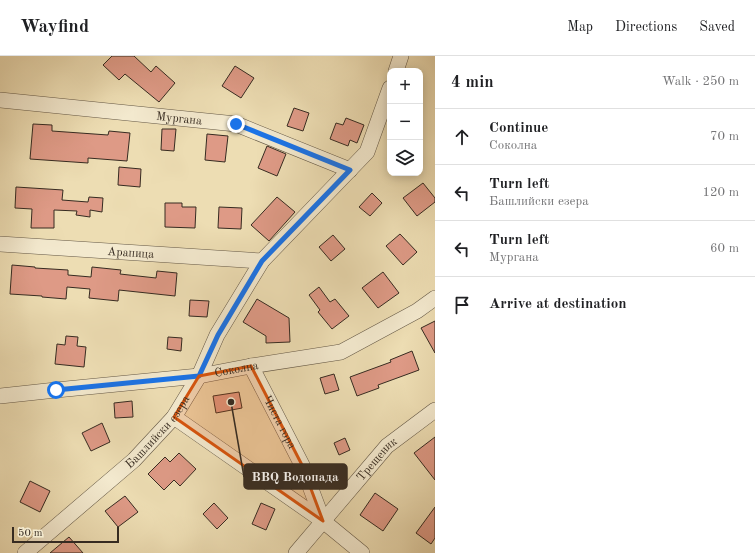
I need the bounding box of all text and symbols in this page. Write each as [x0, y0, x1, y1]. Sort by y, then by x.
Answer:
text: Wayfind [20, 18, 89, 37]
text: Map [567, 20, 593, 34]
text: Directions [615, 20, 677, 34]
text: Saved [699, 20, 735, 34]
map controls [387, 68, 423, 176]
button: + [387, 68, 423, 104]
text: 4 min [451, 74, 494, 91]
text: Walk · 250 m [662, 75, 739, 88]
button: − [387, 104, 423, 140]
street label: Мургана [156, 111, 203, 128]
route end [227, 115, 245, 133]
text: Continue [489, 121, 548, 136]
icon: ahead [451, 126, 473, 148]
text: 70 m [710, 130, 739, 143]
text: Соколна [489, 139, 537, 152]
button: layers [387, 140, 423, 176]
text: Turn left [489, 177, 549, 192]
icon: left [451, 182, 473, 204]
text: 120 m [702, 186, 739, 199]
text: Башлийски езера [489, 195, 589, 208]
text: Turn left [489, 233, 549, 248]
icon: left [451, 238, 473, 260]
text: 60 m [710, 242, 739, 255]
street label: Арапица [107, 246, 155, 261]
text: Мургана [489, 251, 539, 264]
icon: arrive [451, 294, 473, 316]
text: Arrive at destination [489, 297, 627, 312]
street label: Соколна [213, 360, 259, 380]
route start [47, 381, 65, 399]
street label: Башлийски езера [124, 394, 193, 471]
street label: Чиста гора [260, 394, 298, 451]
street label: Трещеник [355, 436, 400, 484]
callout: BBQ Водопада [244, 464, 347, 489]
text: BBQ Водопада [251, 471, 339, 484]
scale bar [12, 525, 119, 544]
text: 50 m [18, 528, 43, 539]

